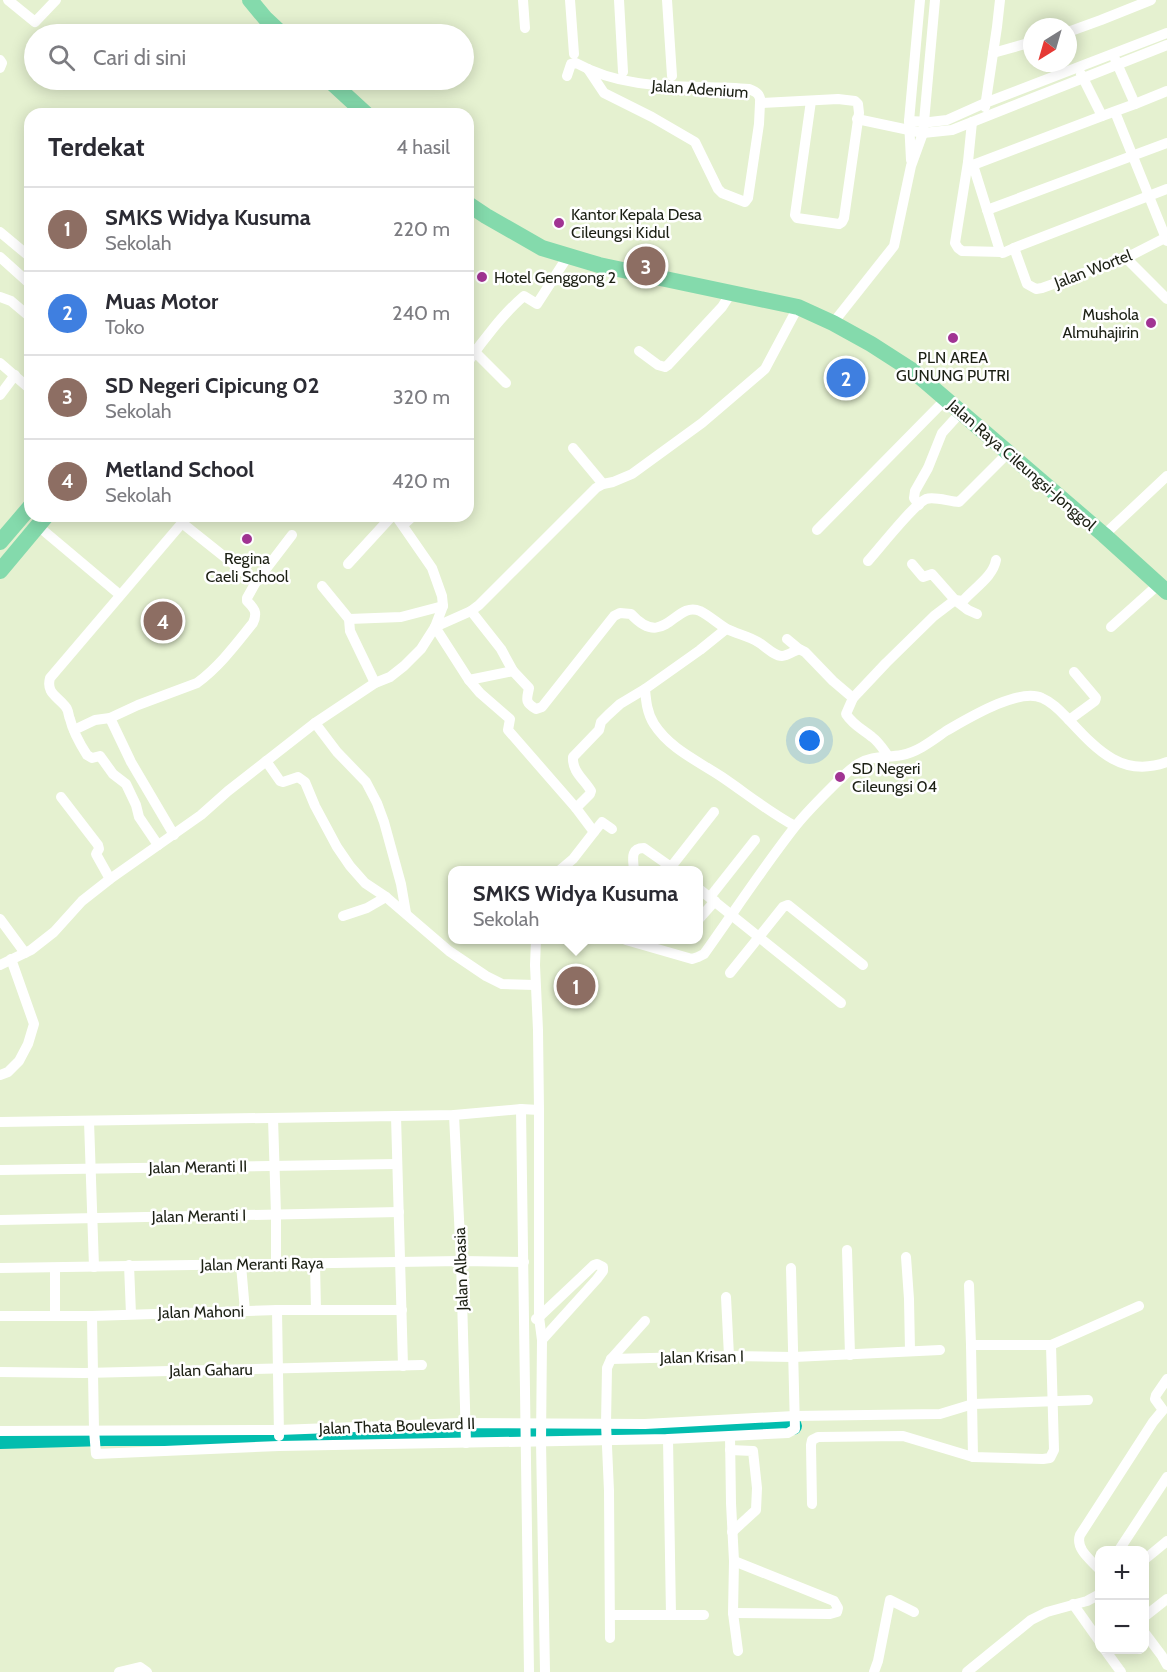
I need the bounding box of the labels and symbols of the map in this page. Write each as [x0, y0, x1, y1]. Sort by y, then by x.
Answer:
north arrow [1023, 18, 1077, 72]
street label: Jalan Adenium [650, 76, 749, 102]
place label: Kantor Kepala Desa Cileungsi Kidul [571, 205, 702, 242]
marker: Kantor Kepala Desa Cileungsi Kidul [552, 216, 566, 230]
pin: 3 [626, 244, 666, 288]
street label: Jalan Wortel [1051, 245, 1135, 293]
place label: Hotel Genggong 2 [494, 268, 616, 287]
marker: Hotel Genggong 2 [475, 270, 489, 284]
place label: Mushola Almuhajirin [1063, 305, 1139, 342]
marker: Mushola Almuhajirin [1144, 316, 1158, 330]
marker: PLN AREA GUNUNG PUTRI [946, 331, 960, 345]
place label: PLN AREA GUNUNG PUTRI [896, 348, 1010, 385]
pin: 2 [826, 356, 866, 400]
street label: Jalan Raya Cileungsi-Jonggol [943, 395, 1100, 535]
marker: Regina Caeli School [240, 532, 254, 546]
place label: Regina Caeli School [205, 549, 289, 586]
pin: 4 [144, 598, 182, 644]
your location [795, 726, 824, 755]
place label: SD Negeri Cileungsi 04 [852, 759, 937, 796]
marker: SD Negeri Cileungsi 04 [833, 770, 847, 784]
pin: 1 [556, 964, 596, 1008]
street label: Jalan Meranti II [148, 1157, 247, 1177]
street label: Jalan Meranti I [151, 1206, 246, 1226]
street label: Jalan Albasia [450, 1227, 472, 1312]
street label: Jalan Meranti Raya [199, 1253, 324, 1275]
street label: Jalan Mahoni [157, 1302, 244, 1322]
street label: Jalan Krisan I [659, 1347, 744, 1367]
street label: Jalan Gaharu [168, 1360, 253, 1380]
street label: Jalan Thata Boulevard II [318, 1414, 475, 1438]

